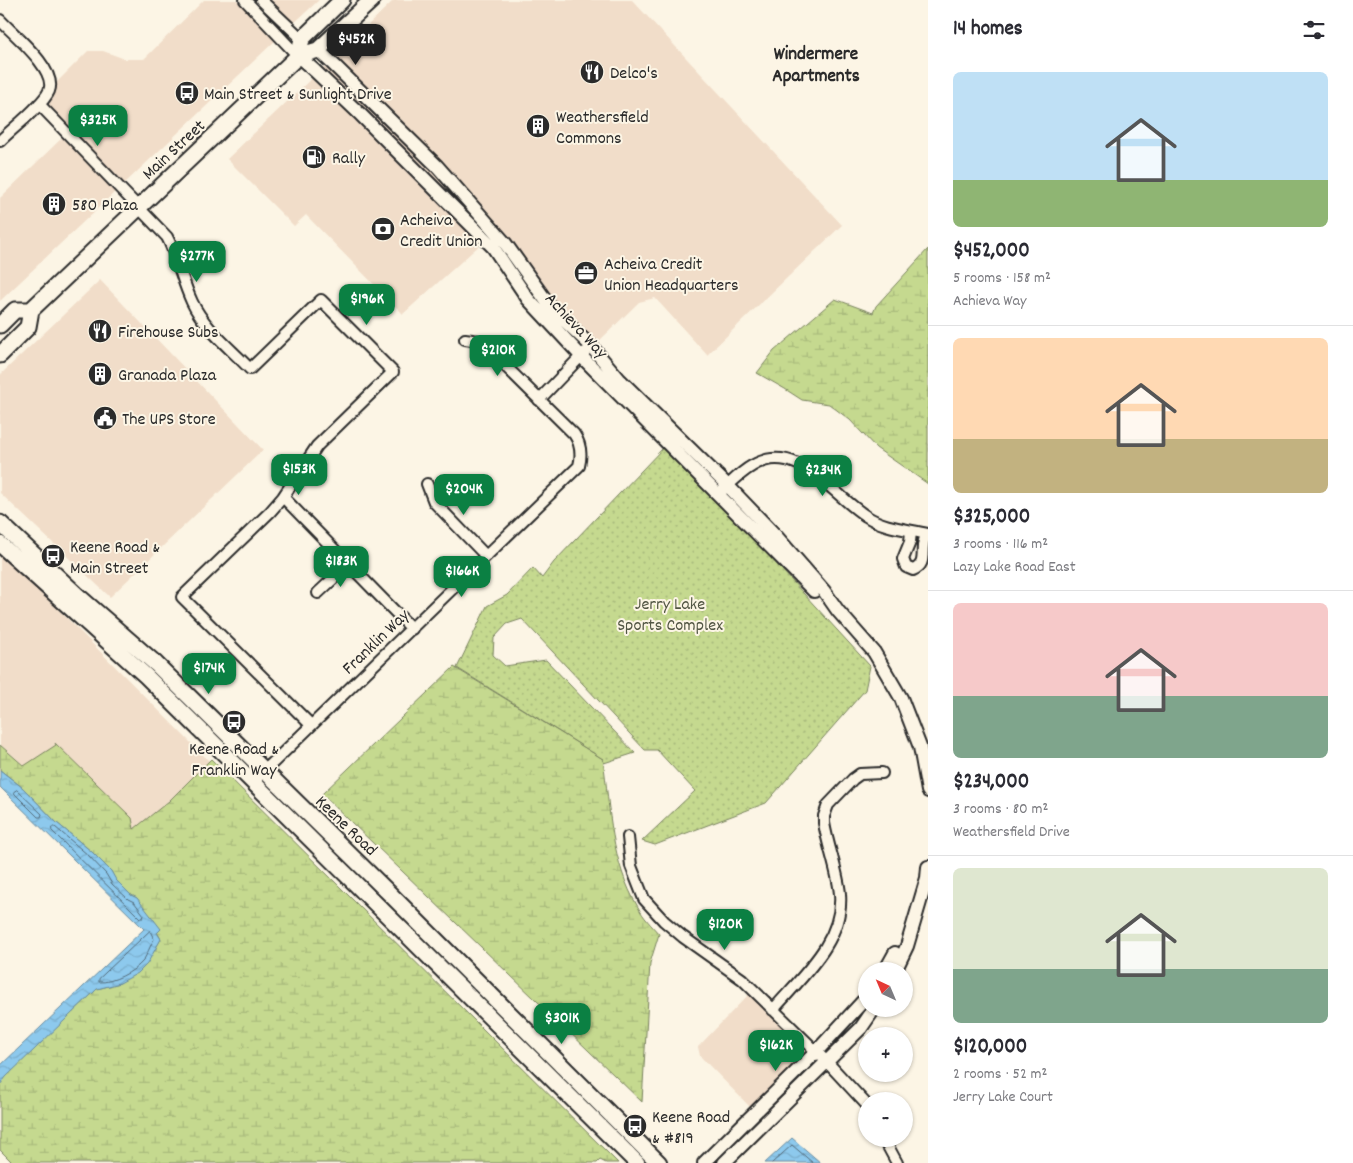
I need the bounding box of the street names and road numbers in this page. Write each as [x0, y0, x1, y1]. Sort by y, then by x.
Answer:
street label: Main Street [137, 115, 212, 187]
street label: Achieva Way [538, 288, 613, 366]
street label: Franklin Way [338, 604, 416, 681]
street label: Keene Road [308, 791, 382, 863]

